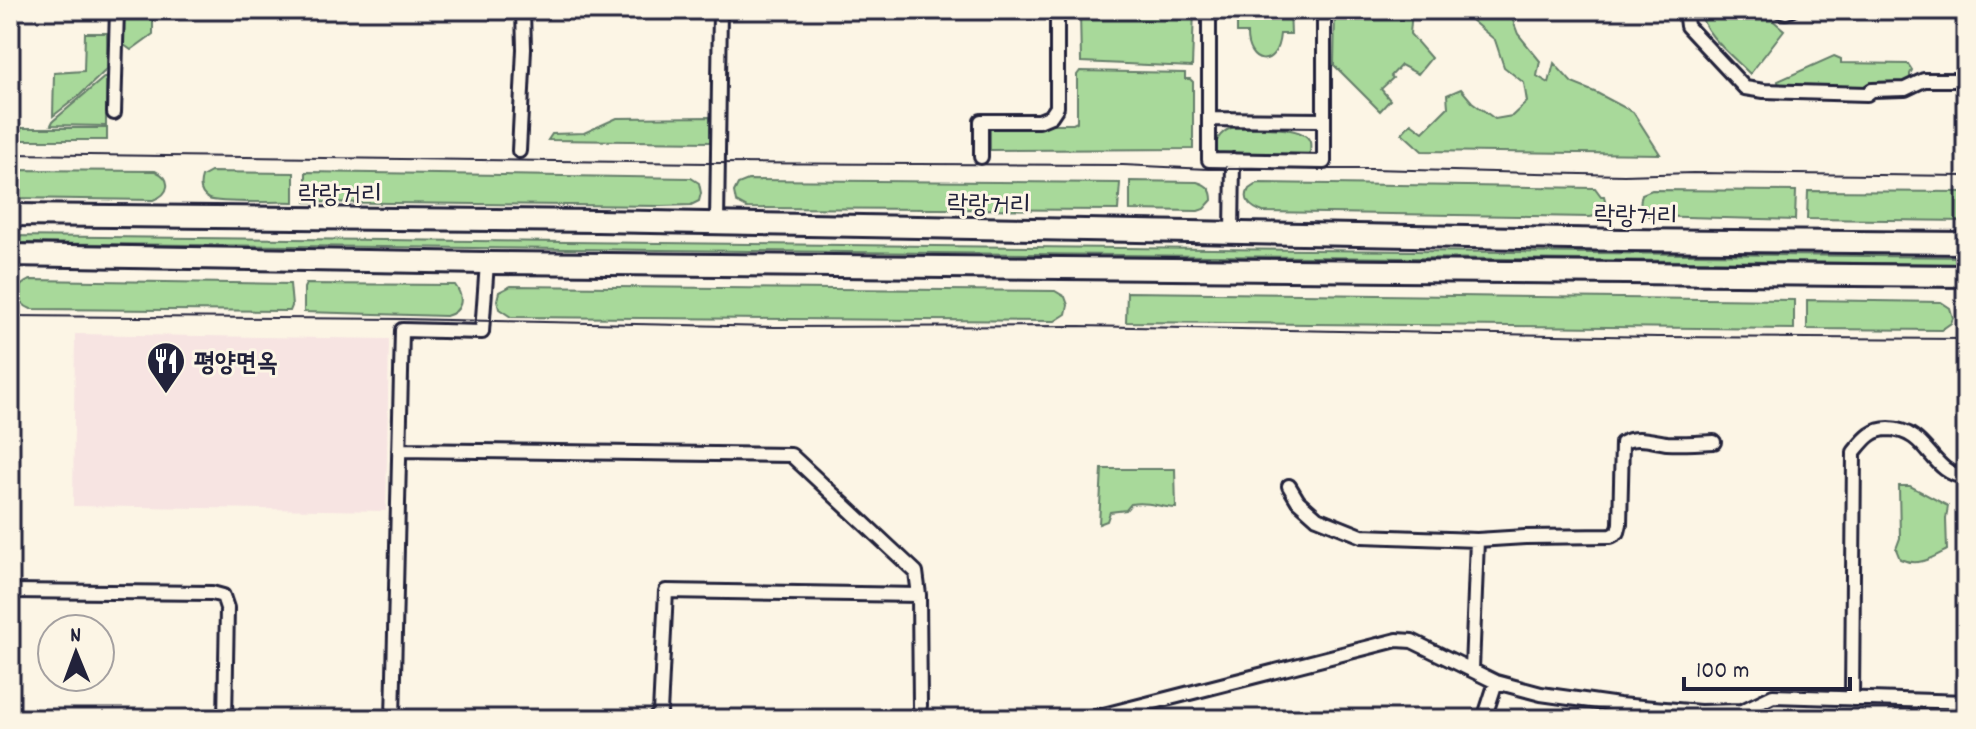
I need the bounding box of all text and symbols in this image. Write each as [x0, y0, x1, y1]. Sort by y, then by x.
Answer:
street label: 락랑거리 [298, 178, 382, 215]
street label: 락랑거리 [947, 187, 1031, 226]
street label: 락랑거리 [1594, 198, 1678, 237]
restaurant icon: 평양면옥 [145, 340, 187, 395]
place label: 평양면옥 [194, 346, 278, 383]
north arrow [36, 613, 116, 693]
text: N [70, 621, 82, 652]
scale bar [1684, 641, 1850, 691]
text: 100 m [1696, 655, 1749, 689]

